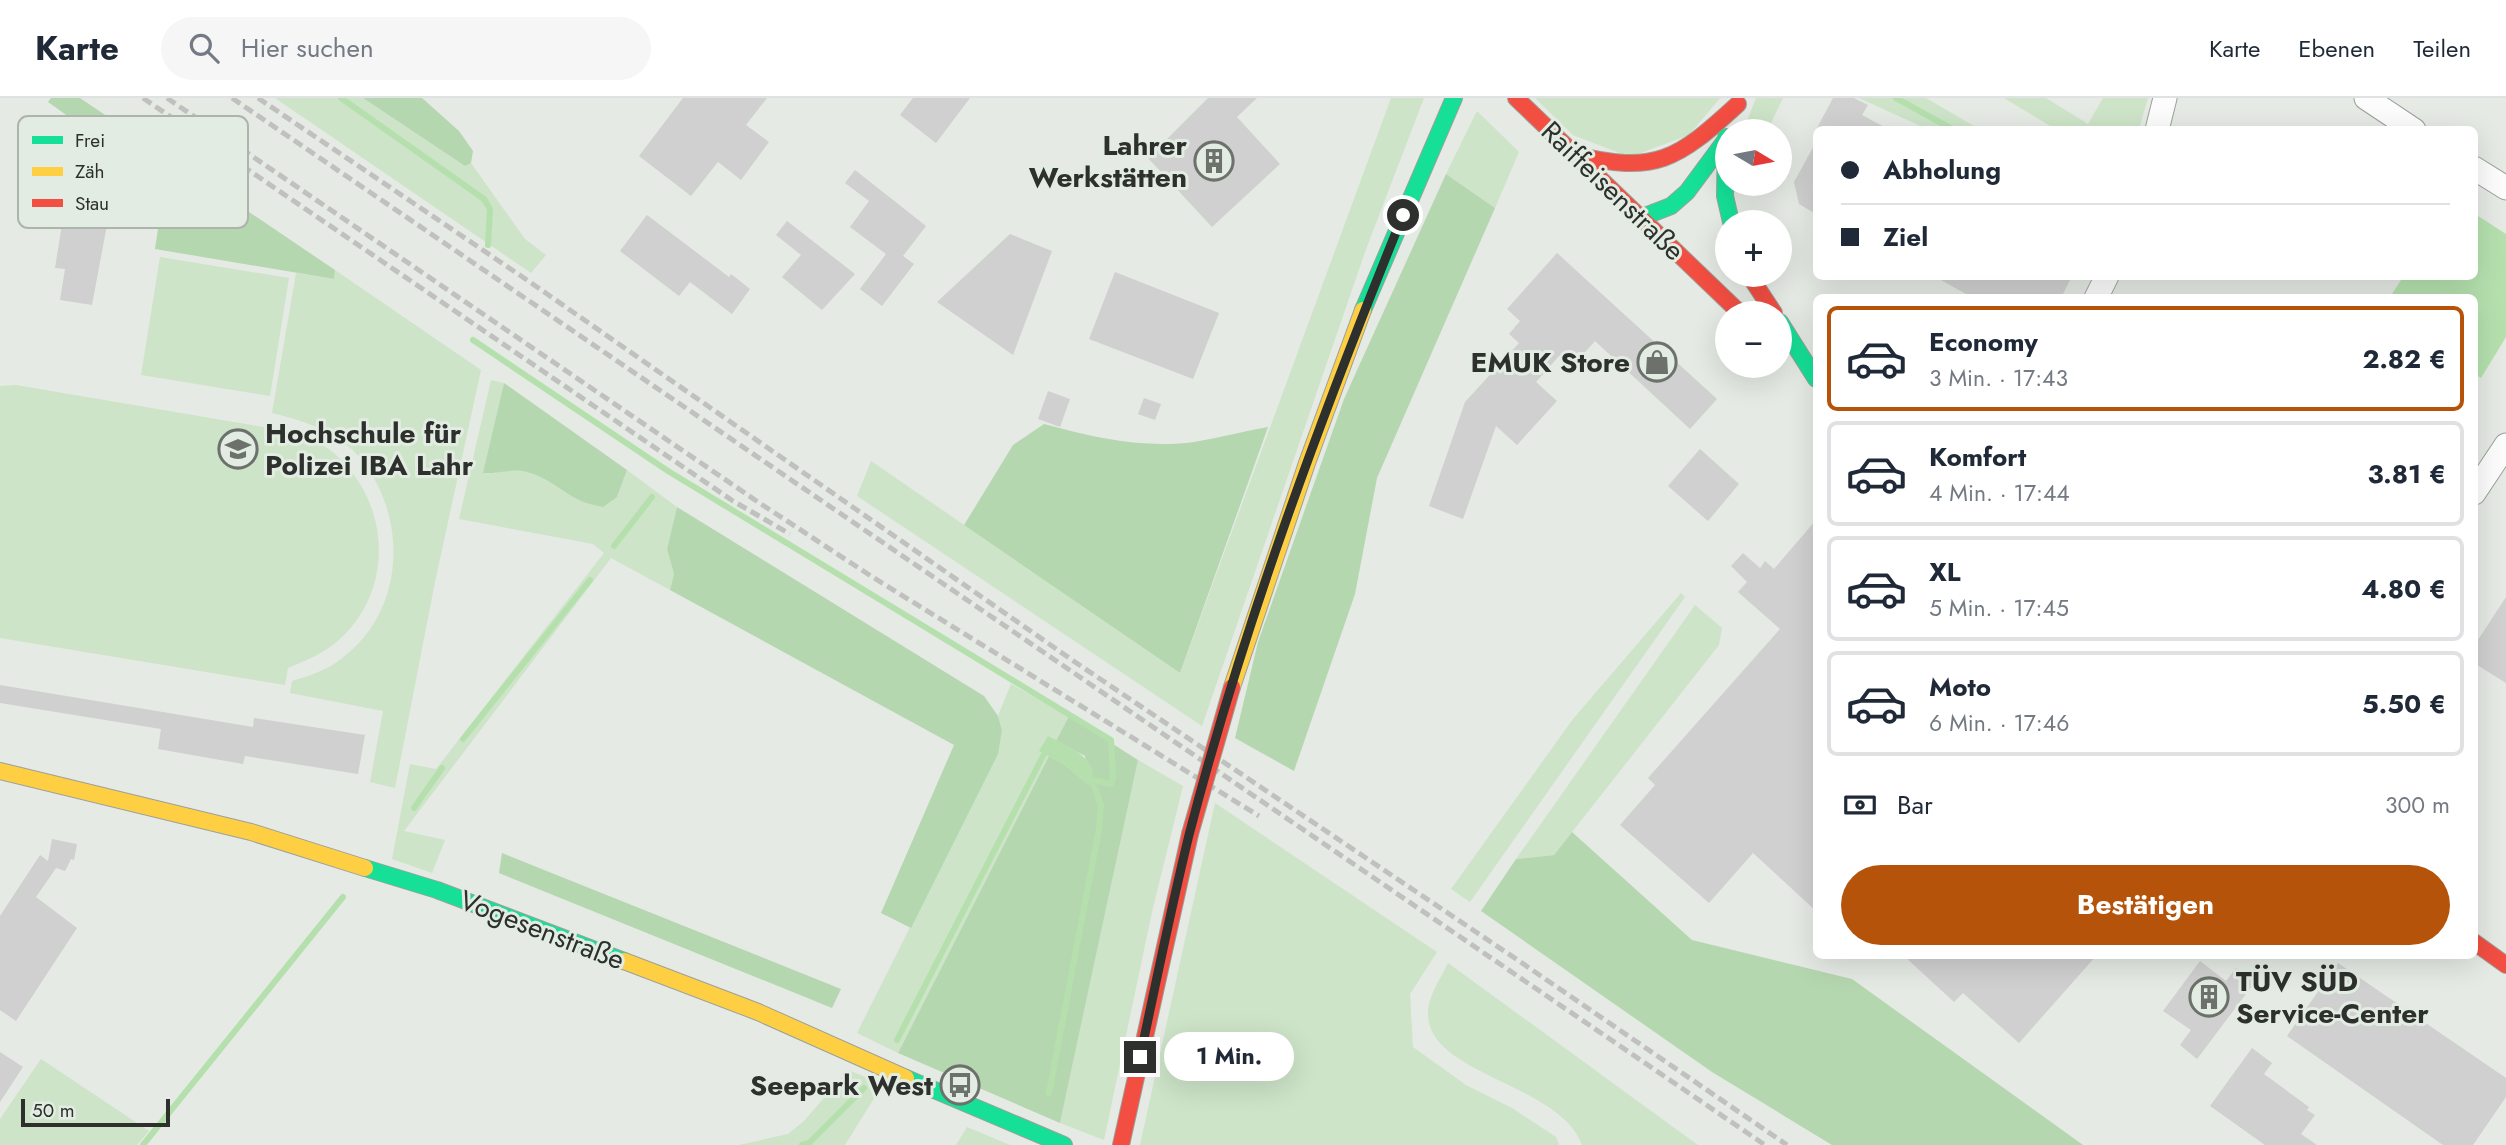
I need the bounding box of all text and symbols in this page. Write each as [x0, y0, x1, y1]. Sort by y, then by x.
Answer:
search box [161, 17, 651, 80]
text: Karte [35, 25, 119, 72]
icon: search [185, 29, 223, 67]
text: Hier suchen [241, 29, 374, 67]
text: Karte [2209, 31, 2260, 66]
text: Ebenen [2298, 31, 2375, 66]
text: Teilen [2413, 31, 2471, 66]
street label: Raiffeisenstraße [1532, 112, 1694, 270]
legend [18, 116, 248, 228]
north arrow [1715, 119, 1792, 196]
map controls [1715, 119, 1792, 378]
place label: Lahrer Werkstätten [1029, 125, 1187, 198]
text: Frei [75, 127, 105, 154]
building icon: Lahrer Werkstätten [1193, 140, 1235, 182]
text: Abholung [1883, 151, 2001, 189]
text: Zäh [75, 158, 105, 185]
text: Stau [75, 190, 109, 217]
route start [1387, 199, 1419, 231]
button: + [1715, 210, 1792, 287]
text: Ziel [1883, 218, 1928, 256]
button: − [1715, 301, 1792, 378]
text: Economy [1929, 323, 2038, 361]
icon: car [1845, 327, 1908, 390]
text: 2.82 € [2362, 340, 2446, 378]
shop icon: EMUK Store [1636, 341, 1678, 383]
place label: EMUK Store [1471, 342, 1630, 383]
text: 3 Min. · 17:43 [1929, 361, 2068, 395]
place label: Hochschule für Polizei IBA Lahr [265, 413, 474, 486]
school or university icon: Hochschule für Polizei IBA Lahr [217, 428, 259, 470]
text: Komfort [1929, 438, 2026, 476]
icon: car [1845, 442, 1908, 505]
text: 3.81 € [2368, 455, 2446, 493]
text: 4 Min. · 17:44 [1929, 476, 2070, 510]
text: XL [1929, 553, 1961, 591]
icon: car [1845, 557, 1908, 620]
text: 4.80 € [2361, 570, 2446, 608]
text: 5 Min. · 17:45 [1929, 591, 2069, 625]
text: Moto [1929, 668, 1991, 706]
icon: car [1845, 672, 1908, 735]
text: 5.50 € [2362, 685, 2446, 723]
text: 6 Min. · 17:46 [1929, 706, 2069, 740]
icon: cash [1841, 786, 1879, 824]
text: Bar [1897, 786, 1933, 824]
text: 300 m [2385, 788, 2450, 822]
button: Bestätigen [1841, 865, 2450, 945]
street label: Vogesenstraße [454, 880, 630, 980]
place label: TÜV SÜD Service-Center [2236, 961, 2429, 1034]
building icon: TÜV SÜD Service-Center [2188, 976, 2230, 1018]
callout: 1 Min. [1164, 1032, 1294, 1082]
text: 1 Min. [1196, 1039, 1262, 1073]
route end [1124, 1041, 1156, 1073]
bus stop icon: Seepark West [939, 1064, 981, 1106]
place label: Seepark West [750, 1065, 933, 1106]
scale bar [21, 1096, 170, 1128]
text: 50 m [32, 1097, 75, 1124]

